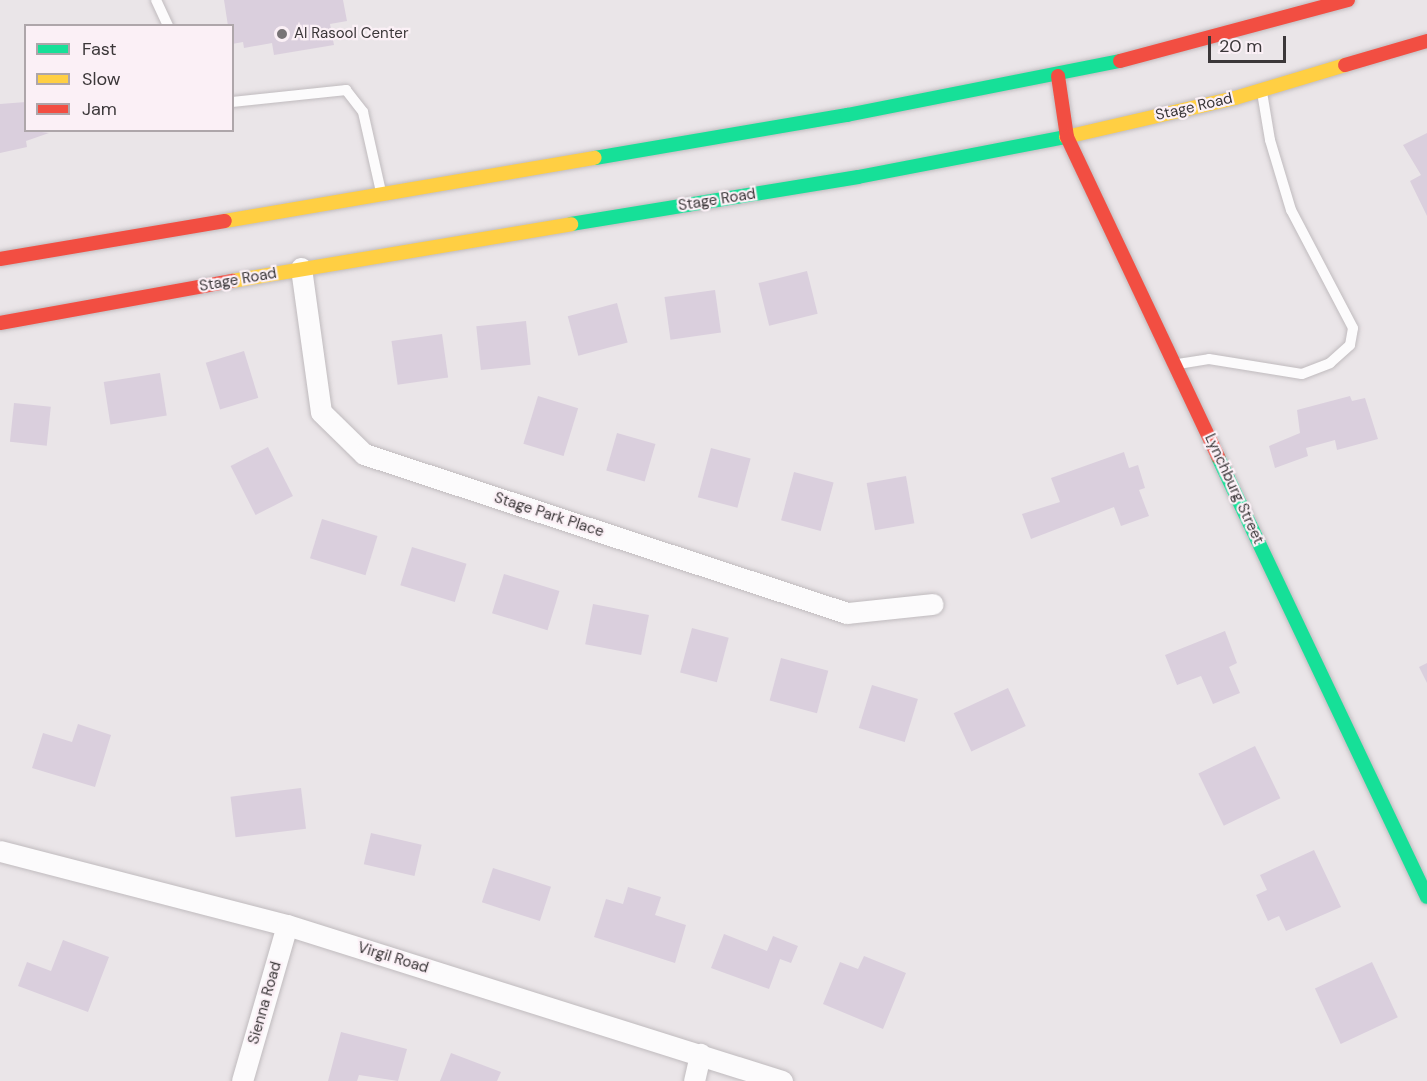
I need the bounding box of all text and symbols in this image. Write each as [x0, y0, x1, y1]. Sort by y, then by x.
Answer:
legend [24, 24, 234, 132]
scale bar [1211, 24, 1289, 62]
place label: Al Rasool Center [294, 25, 408, 43]
marker: Al Rasool Center [275, 27, 289, 41]
text: 20 m [1219, 34, 1262, 58]
text: Fast [82, 37, 117, 61]
text: Slow [82, 67, 121, 91]
street label: Stage Road [1154, 89, 1234, 125]
text: Jam [82, 97, 117, 121]
street label: Stage Road [677, 185, 757, 215]
street label: Stage Road [198, 264, 278, 296]
street label: Lynchburg Street [1201, 431, 1267, 547]
street label: Stage Park Place [492, 489, 606, 541]
street label: Virgil Road [355, 939, 431, 977]
street label: Sienna Road [245, 960, 285, 1046]

